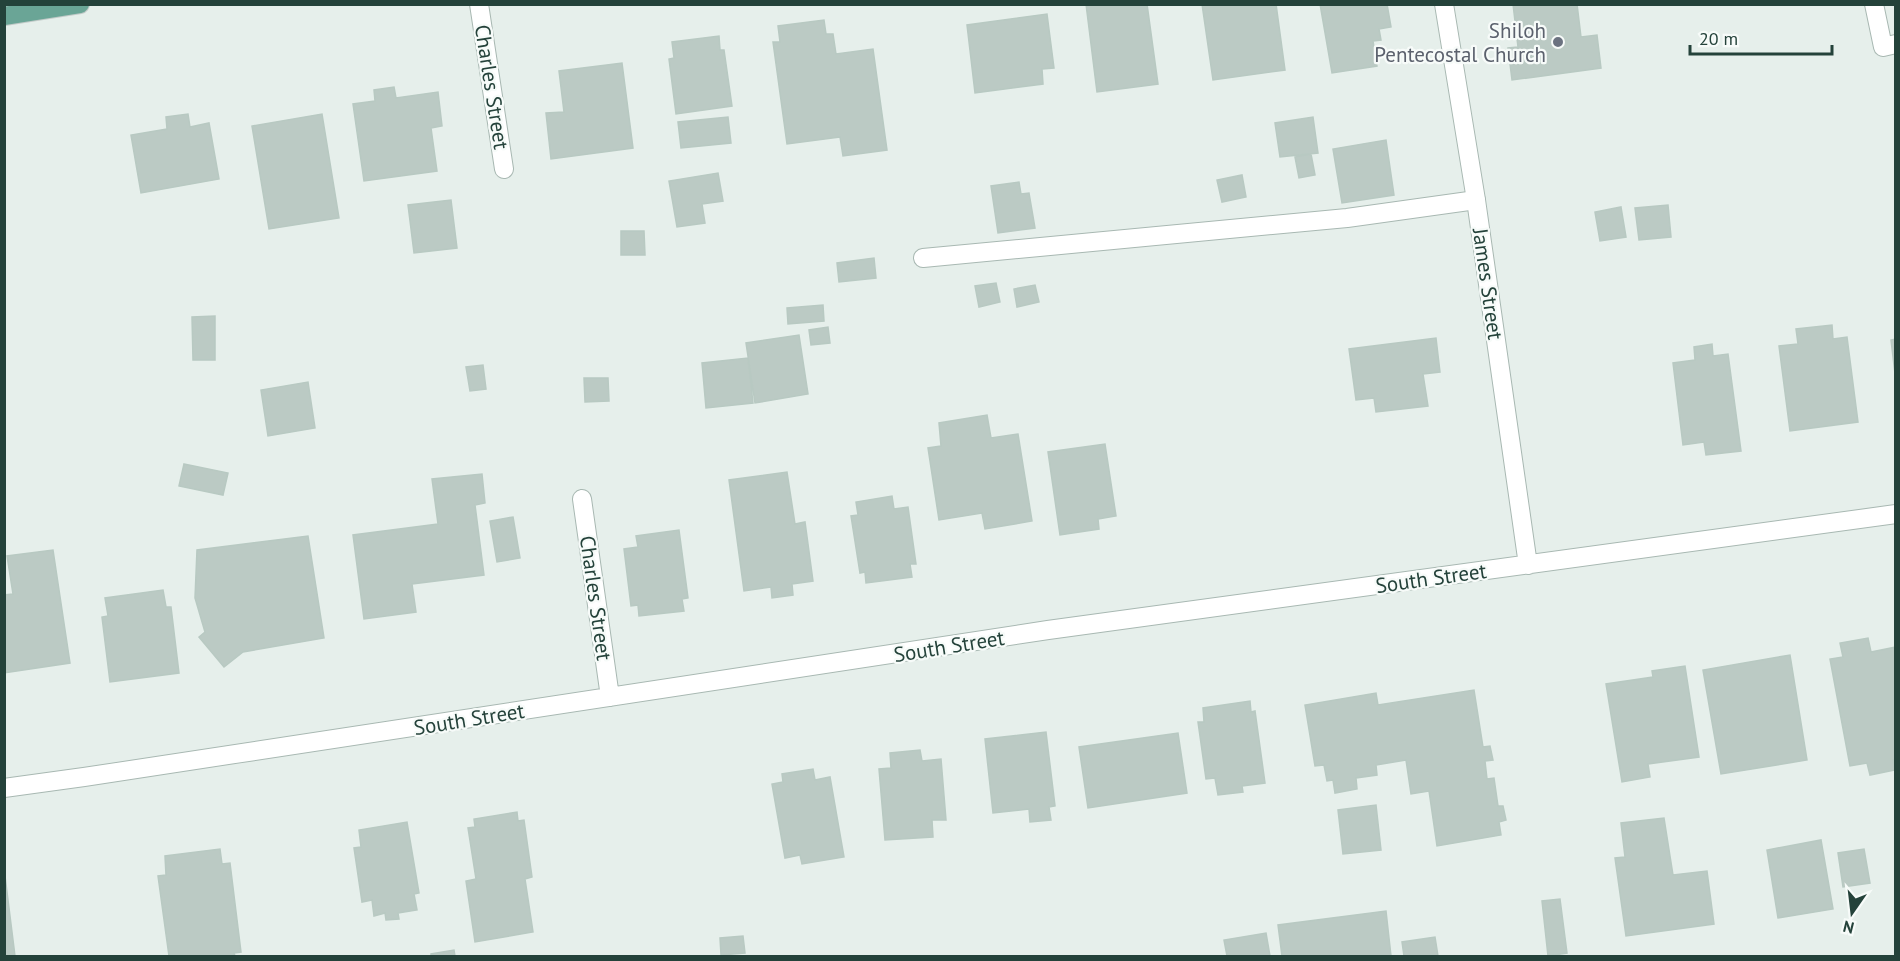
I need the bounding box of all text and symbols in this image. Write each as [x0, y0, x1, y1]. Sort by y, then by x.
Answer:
place label: Shiloh Pentecostal Church [1374, 17, 1546, 68]
scale bar [1690, 18, 1832, 56]
street label: Charles Street [469, 23, 515, 151]
text: 20 m [1699, 27, 1738, 50]
marker: Shiloh Pentecostal Church [1551, 35, 1565, 49]
street label: James Street [1467, 226, 1509, 342]
street label: Charles Street [574, 534, 618, 662]
street label: South Street [1374, 557, 1488, 599]
street label: South Street [892, 624, 1006, 668]
street label: South Street [412, 697, 526, 741]
north arrow [1822, 883, 1882, 943]
text: N [1841, 917, 1856, 939]

